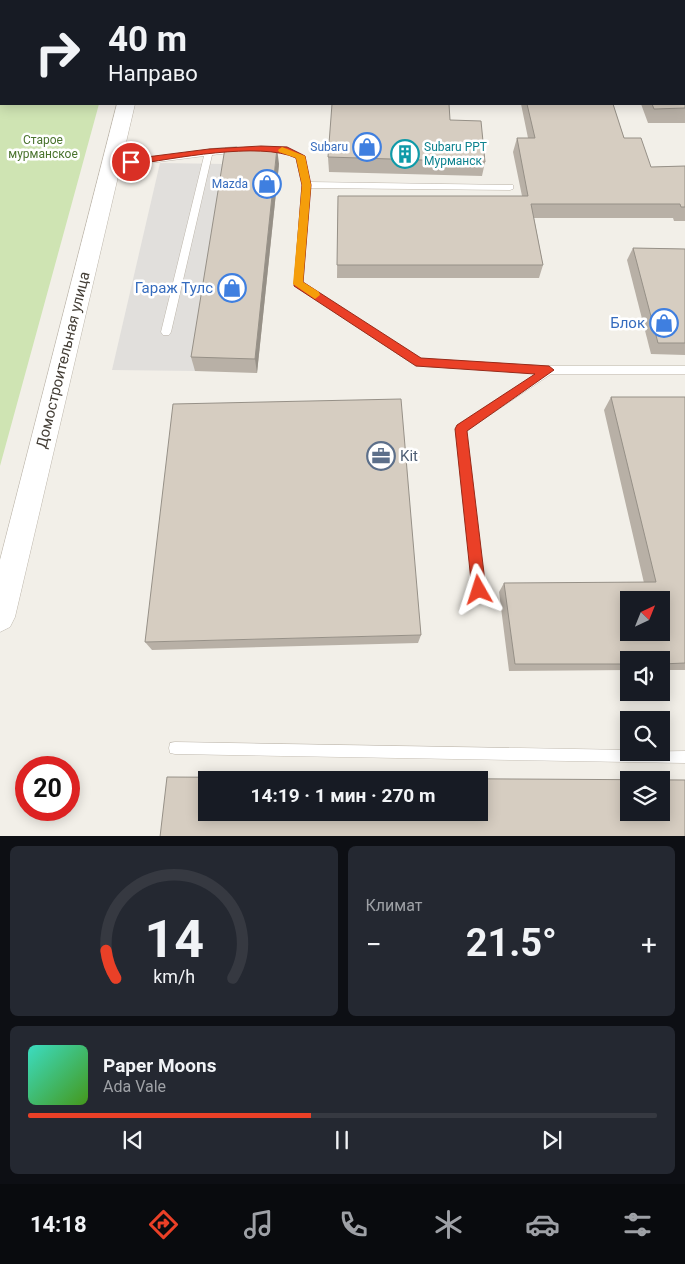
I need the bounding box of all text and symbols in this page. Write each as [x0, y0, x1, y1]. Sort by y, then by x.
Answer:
text: 40 m [108, 19, 187, 60]
icon: right [25, 20, 90, 85]
text: Направо [108, 61, 198, 86]
shop icon: Subaru [352, 132, 382, 162]
park label: Старое мурманское [8, 133, 78, 161]
building icon: Subaru РРТ Мурманск [390, 139, 420, 169]
place label: Subaru [310, 140, 348, 154]
place label: Subaru РРТ Мурманск [424, 140, 487, 168]
pin [110, 141, 152, 183]
icon: arrive [117, 148, 145, 176]
shop icon: Mazda [252, 169, 282, 199]
place label: Mazda [212, 177, 248, 191]
street label: Домостроительная улица [32, 270, 94, 450]
shop icon: Гараж Тулс [217, 273, 247, 303]
place label: Гараж Тулс [135, 279, 213, 297]
shop icon: Блок [649, 308, 679, 338]
place label: Блок [610, 314, 645, 332]
office icon: Kit [366, 441, 396, 471]
place label: Kit [400, 447, 418, 465]
position arrow [452, 563, 504, 615]
north arrow [620, 591, 670, 641]
map controls [620, 591, 670, 821]
button: sound [620, 651, 670, 701]
button: search [620, 711, 670, 761]
speed limit sign: 20 [15, 756, 80, 821]
button: layers [620, 771, 670, 821]
text: 14:19 · 1 мин · 270 m [251, 784, 435, 807]
text: Климат [366, 896, 422, 915]
text: 14 [144, 909, 204, 970]
text: 21.5° [466, 921, 557, 965]
text: − [366, 928, 382, 961]
text: + [641, 928, 657, 961]
text: km/h [153, 966, 195, 987]
text: Paper Moons [103, 1054, 216, 1077]
text: Ada Vale [103, 1077, 166, 1096]
icon: previous [119, 1126, 147, 1154]
icon: pause [328, 1126, 356, 1154]
icon: next [538, 1126, 566, 1154]
icon: directions [146, 1207, 181, 1242]
icon: music [241, 1207, 276, 1242]
icon: phone [336, 1207, 371, 1242]
icon: climate [431, 1207, 466, 1242]
icon: car [525, 1207, 560, 1242]
icon: filters [620, 1207, 655, 1242]
text: 14:18 [30, 1212, 87, 1237]

